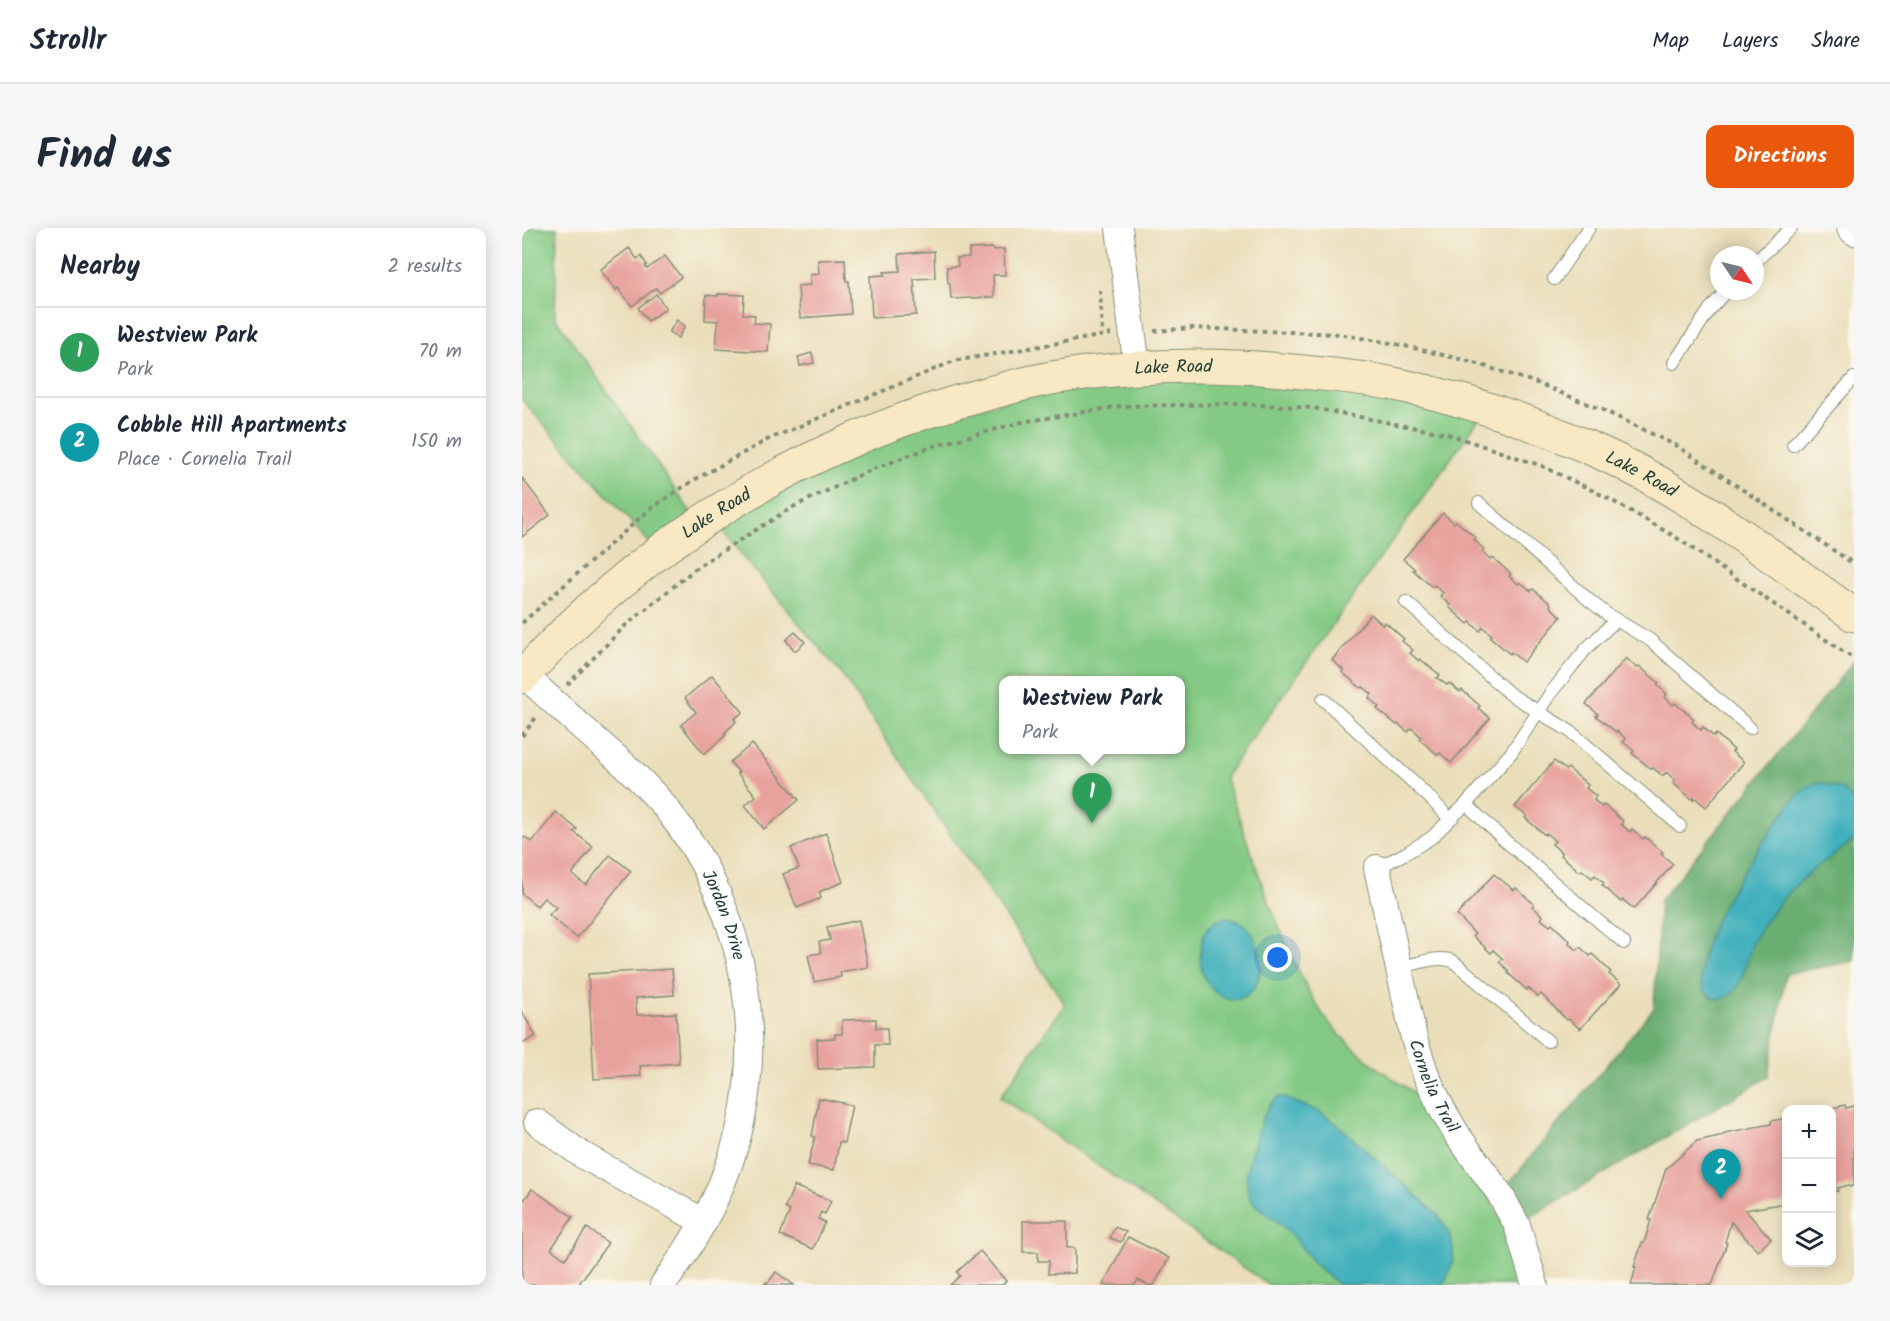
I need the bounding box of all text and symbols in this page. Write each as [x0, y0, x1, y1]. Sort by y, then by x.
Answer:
text: Strollr [30, 19, 106, 64]
text: Map [1652, 25, 1689, 58]
text: Layers [1722, 25, 1778, 58]
text: Share [1811, 25, 1860, 58]
text: Find us [36, 123, 172, 190]
button: Directions [1706, 125, 1854, 188]
text: Nearby [60, 246, 140, 288]
north arrow [1710, 246, 1764, 300]
text: 2 results [387, 251, 462, 283]
text: Westview Park [117, 319, 257, 354]
text: 1 [76, 336, 83, 368]
text: 70 m [419, 336, 462, 368]
street label: Lake Road [1133, 353, 1213, 384]
text: Park [117, 354, 153, 386]
text: Cobble Hill Apartments [117, 409, 347, 444]
text: 2 [74, 426, 85, 458]
text: 150 m [411, 426, 462, 458]
text: Place · Cornelia Trail [117, 444, 292, 476]
street label: Lake Road [1600, 444, 1683, 507]
street label: Lake Road [676, 480, 758, 547]
popup [999, 676, 1185, 754]
text: Westview Park [1022, 682, 1162, 717]
text: Park [1022, 717, 1058, 749]
pin: 1 [1072, 774, 1112, 823]
street label: Jordan Drive [693, 865, 752, 963]
your location [1263, 943, 1292, 972]
street label: Cornelia Trail [1399, 1036, 1466, 1140]
map controls [1782, 1105, 1836, 1267]
button: + [1782, 1105, 1836, 1159]
pin: 2 [1702, 1150, 1740, 1199]
button: − [1782, 1159, 1836, 1213]
button: layers [1782, 1213, 1836, 1267]

